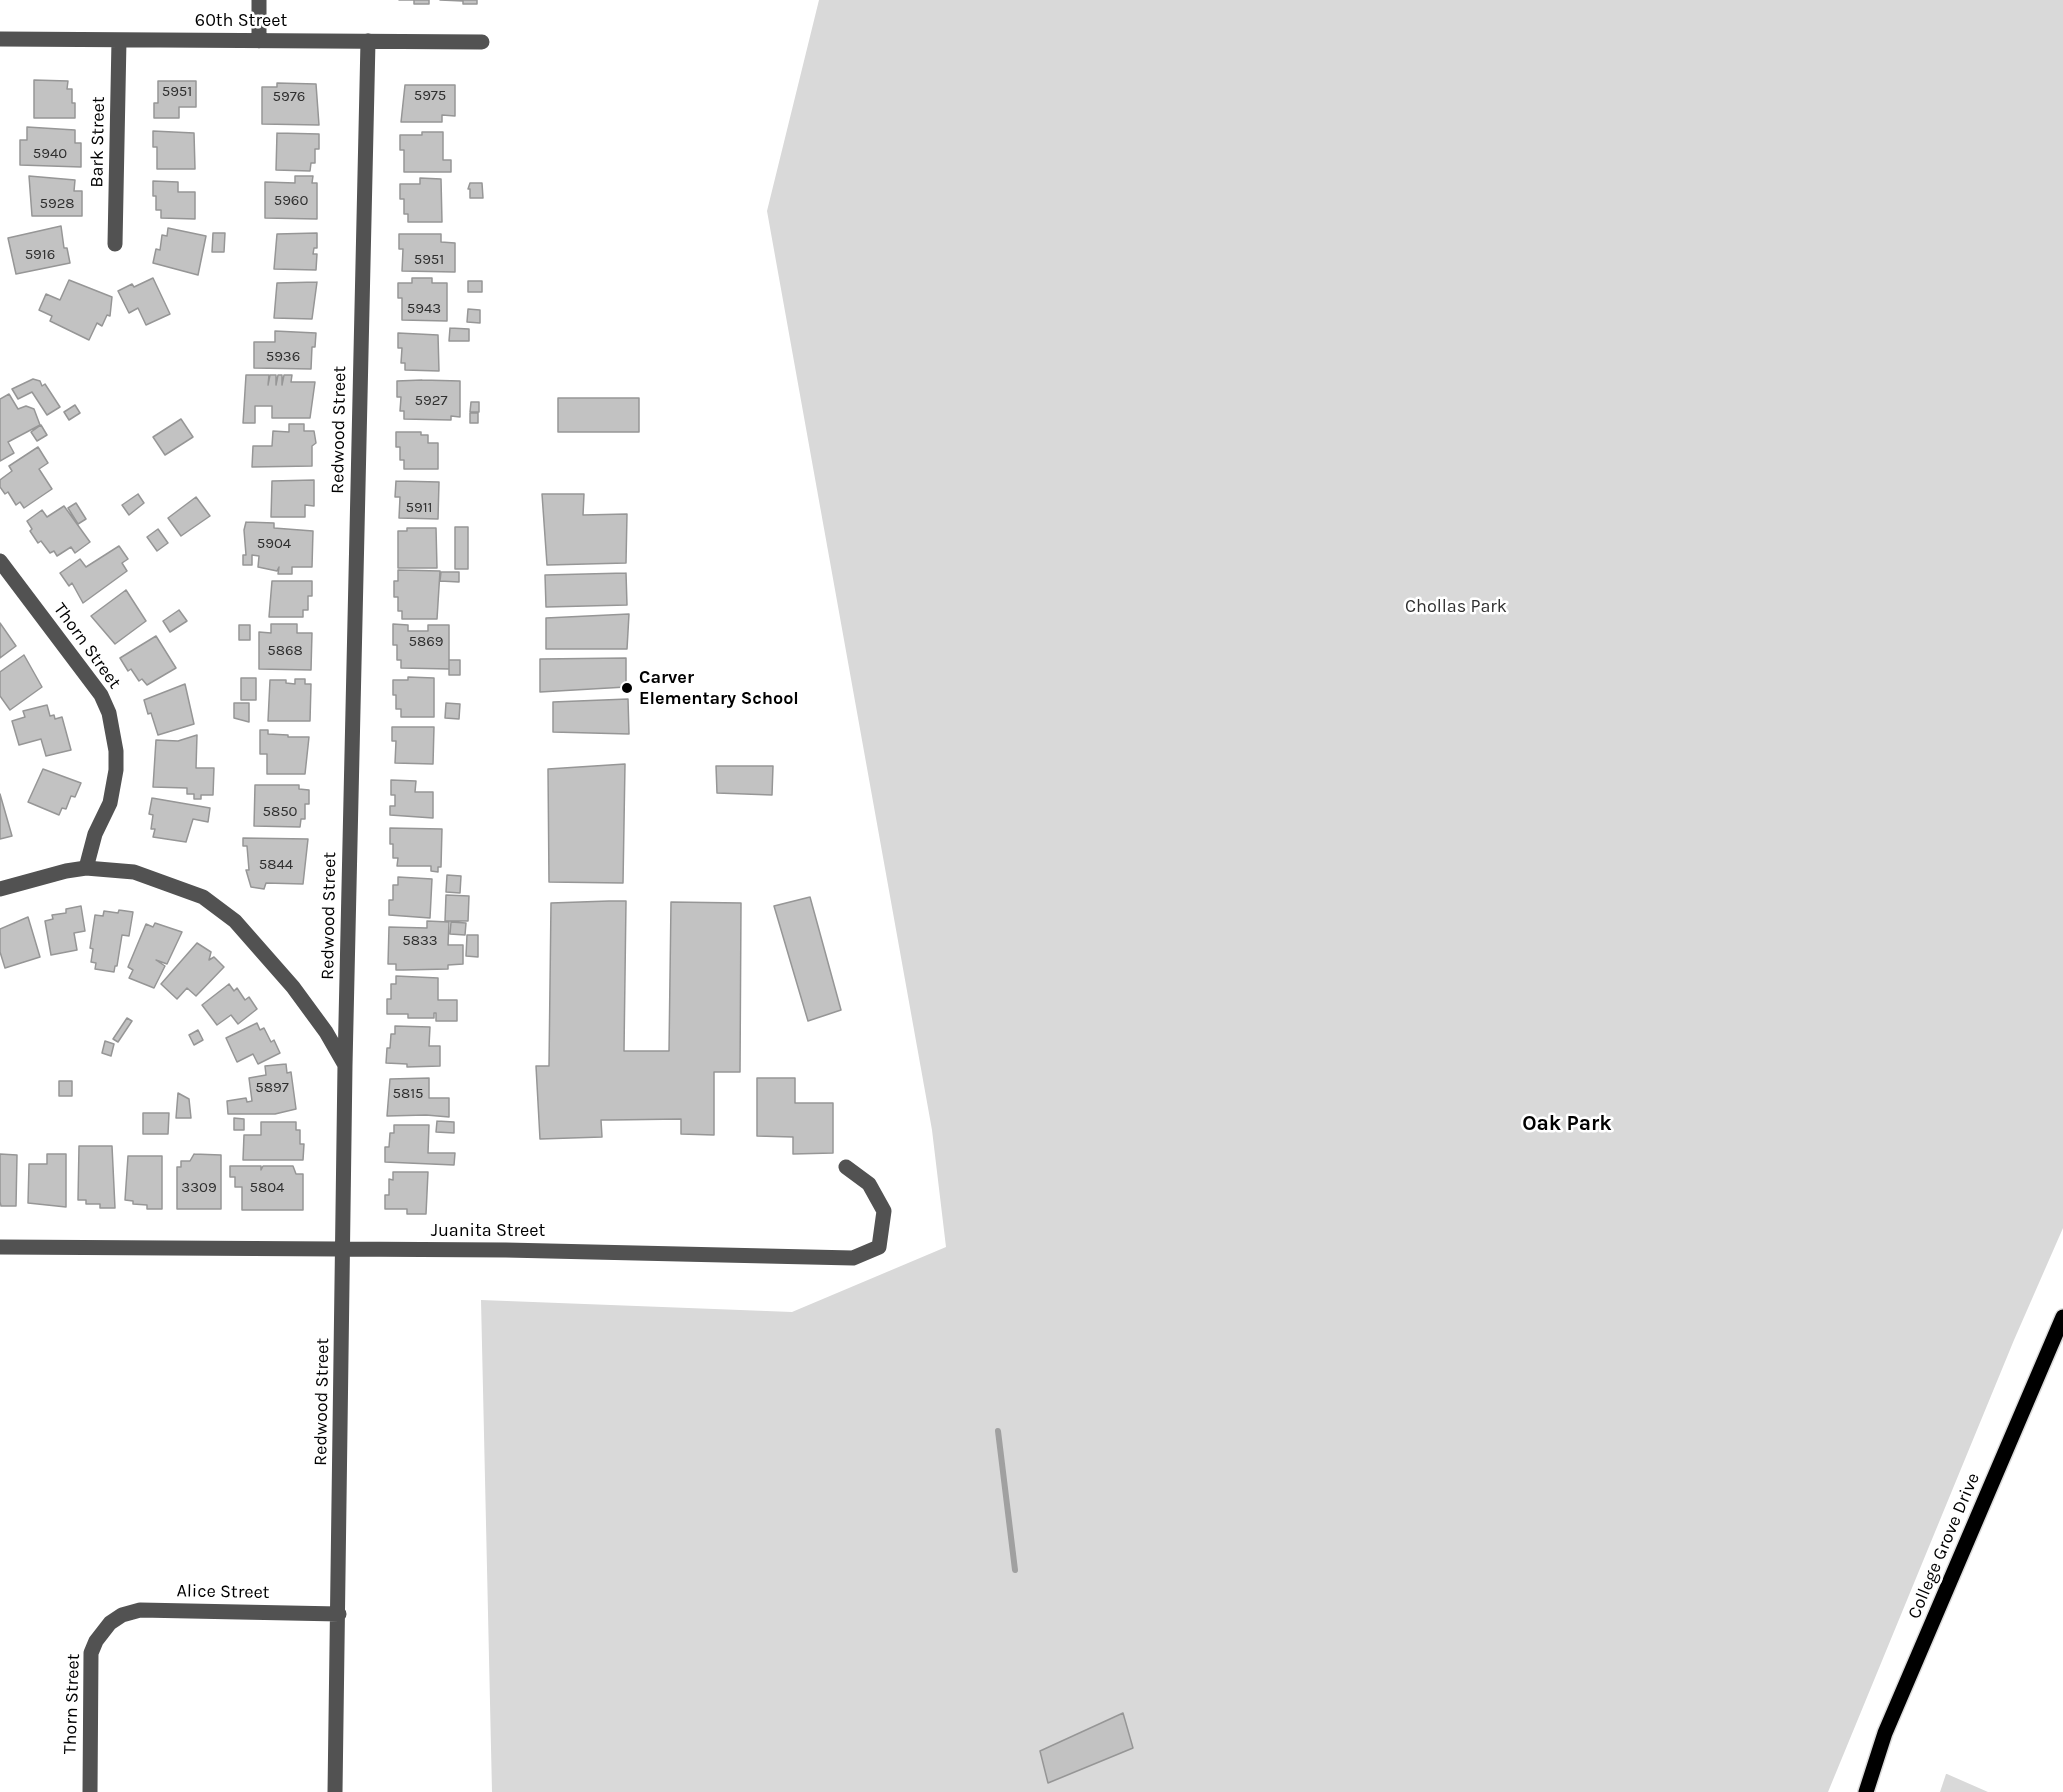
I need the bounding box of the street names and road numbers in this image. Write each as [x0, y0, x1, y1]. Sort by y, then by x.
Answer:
street label: 60th Street [195, 10, 287, 32]
street label: Bark Street [86, 96, 110, 188]
street label: Redwood Street [327, 366, 351, 494]
street label: Thorn Street [49, 599, 125, 693]
street label: Redwood Street [317, 852, 341, 980]
street label: Juanita Street [431, 1220, 545, 1242]
street label: Redwood Street [310, 1338, 334, 1466]
street label: College Grove Drive [1904, 1470, 1984, 1622]
street label: Alice Street [176, 1580, 270, 1604]
street label: Thorn Street [59, 1653, 85, 1755]

